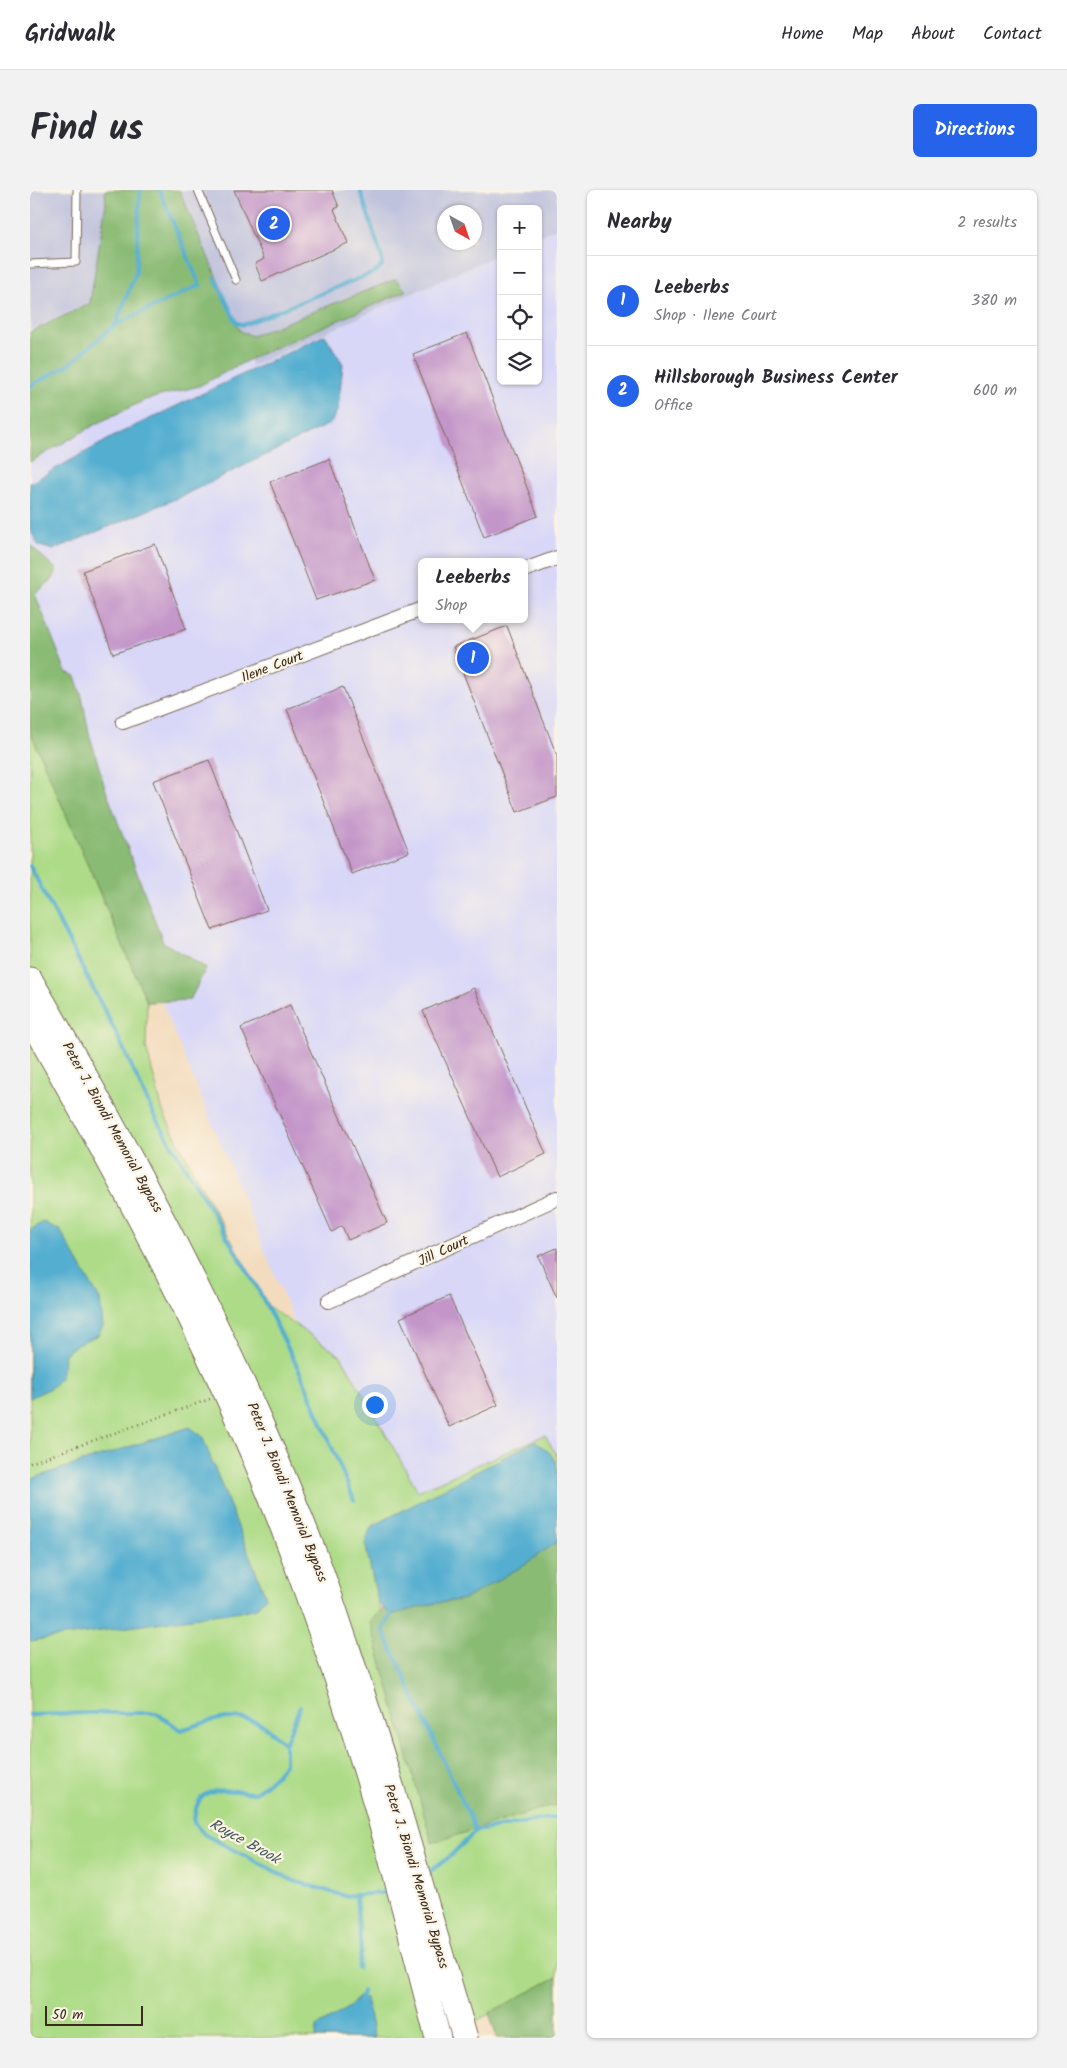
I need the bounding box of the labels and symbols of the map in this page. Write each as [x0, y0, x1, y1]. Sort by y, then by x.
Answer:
pin: 2 [258, 205, 290, 243]
north arrow [437, 205, 482, 250]
pin: 1 [457, 639, 489, 677]
street label: Ilene Court [238, 645, 307, 689]
street label: Peter J. Biondi Memorial Bypass [56, 1038, 168, 1217]
street label: Jill Court [414, 1229, 473, 1272]
your location [362, 1392, 388, 1418]
street label: Peter J. Biondi Memorial Bypass [241, 1399, 333, 1586]
street label: Peter J. Biondi Memorial Bypass [377, 1781, 455, 1972]
water label: Royce Brook [205, 1813, 286, 1872]
scale bar [45, 2003, 142, 2026]

